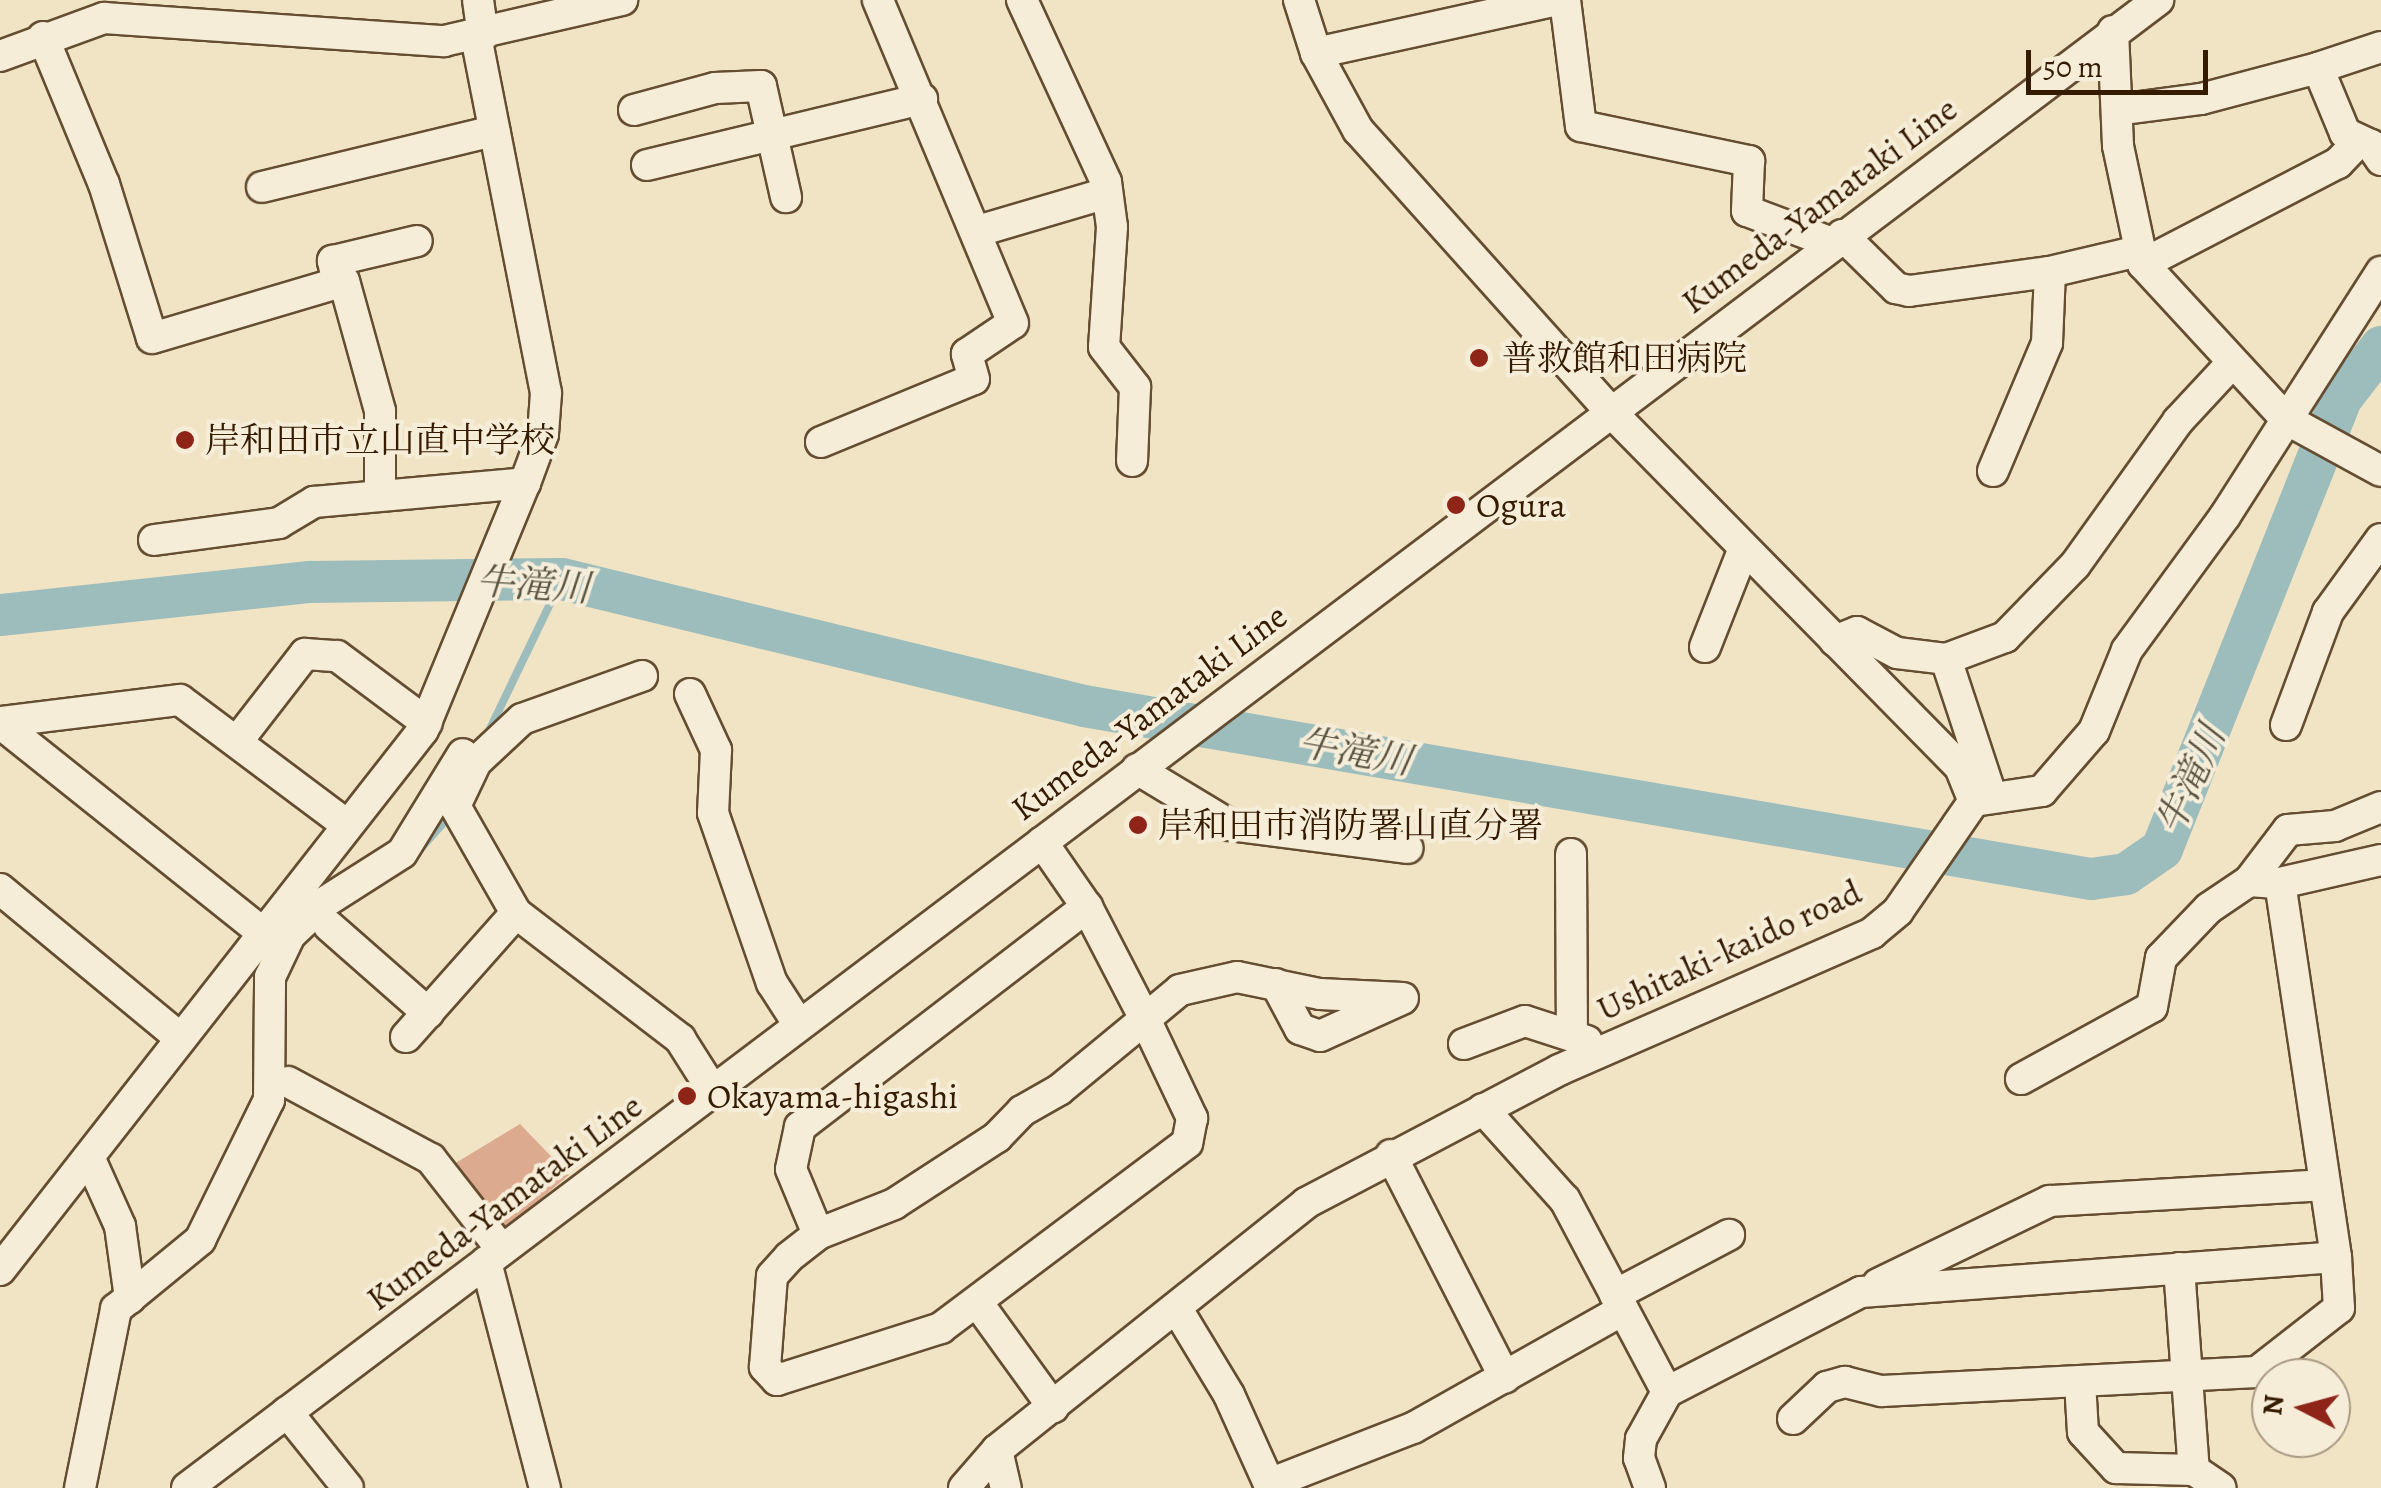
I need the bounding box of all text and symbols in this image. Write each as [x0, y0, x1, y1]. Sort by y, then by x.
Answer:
scale bar [2031, 30, 2214, 92]
text: 50 m [2043, 47, 2103, 87]
street label: Kumeda-Yamataki Line [1673, 88, 1965, 322]
place label: 普救館和田病院 [1502, 337, 1747, 379]
marker: 普救館和田病院 [1466, 345, 1492, 371]
place label: 岸和田市立山直中学校 [205, 419, 555, 461]
marker: 岸和田市立山直中学校 [174, 429, 196, 451]
place label: Ogura [1476, 484, 1566, 526]
marker: Ogura [1445, 494, 1467, 516]
water label: 牛滝川 [475, 558, 591, 612]
street label: Kumeda-Yamataki Line [1003, 595, 1295, 829]
water label: 牛滝川 [2147, 719, 2235, 841]
water label: 牛滝川 [1295, 720, 1415, 784]
place label: 岸和田市消防署山直分署 [1158, 804, 1543, 846]
marker: 岸和田市消防署山直分署 [1127, 814, 1149, 836]
street label: Ushitaki-kaido road [1590, 870, 1868, 1030]
place label: Okayama-higashi [707, 1075, 958, 1117]
street label: Kumeda-Yamataki Line [358, 1085, 650, 1319]
marker: Okayama-higashi [676, 1085, 698, 1107]
north arrow [2251, 1358, 2351, 1458]
text: N [2253, 1393, 2293, 1417]

